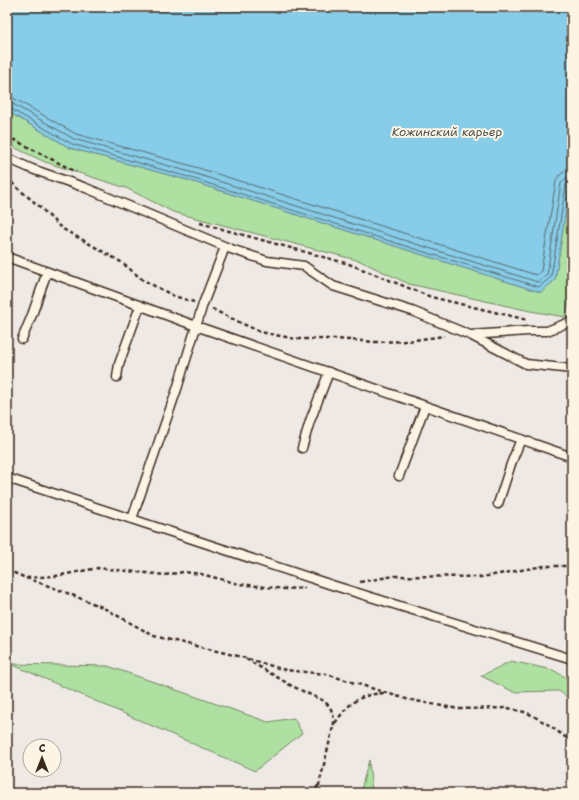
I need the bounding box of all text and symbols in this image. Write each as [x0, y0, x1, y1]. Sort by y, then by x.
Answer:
water label: Кожинский карьер [392, 124, 502, 140]
north arrow [22, 738, 62, 778]
text: С [39, 741, 46, 756]

